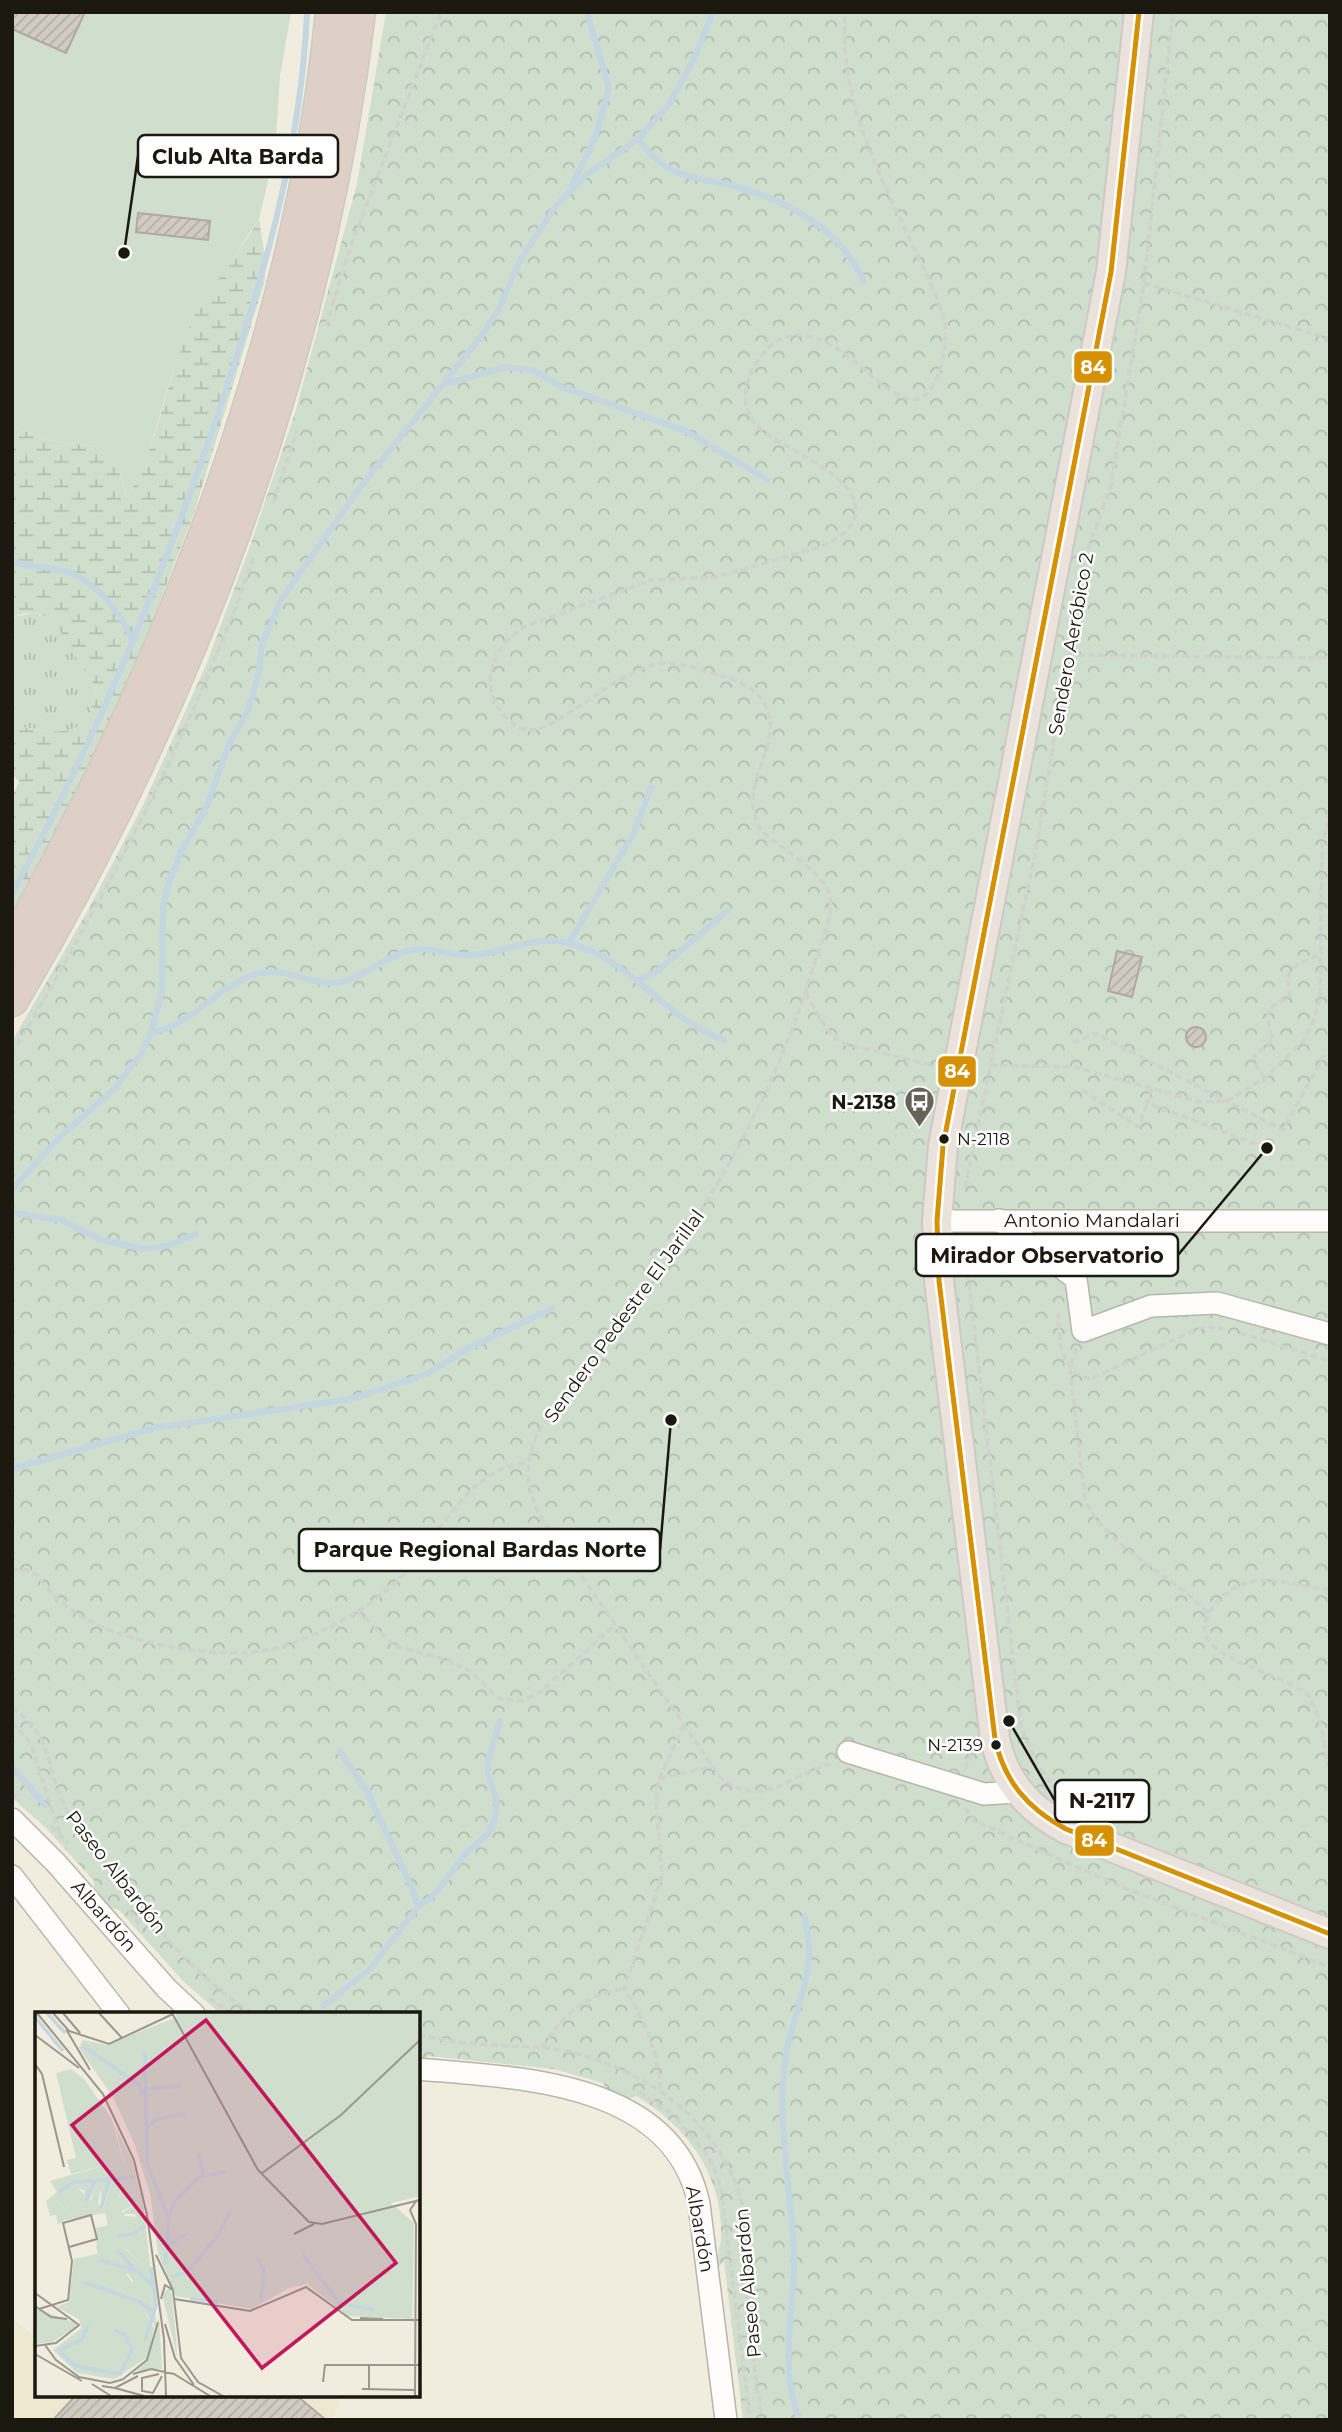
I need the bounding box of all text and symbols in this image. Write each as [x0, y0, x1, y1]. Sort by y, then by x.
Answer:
callout: Club Alta Barda [138, 135, 338, 177]
text: Club Alta Barda [152, 144, 324, 169]
line badge: 84 [1073, 350, 1113, 384]
text: 84 [1080, 356, 1106, 379]
street label: Sendero Aeróbico 2 [1044, 551, 1098, 737]
line badge: 84 [937, 1055, 977, 1088]
text: 84 [944, 1060, 970, 1083]
bus stop icon: N-2138 [902, 1085, 936, 1129]
place label: N-2138 [831, 1091, 896, 1114]
place label: N-2118 [957, 1129, 1010, 1149]
marker: N-2118 [937, 1132, 951, 1146]
street label: Sendero Pedestre El Jarillal [539, 1205, 709, 1427]
street label: Antonio Mandalari [1004, 1209, 1180, 1232]
callout: Mirador Observatorio [916, 1234, 1178, 1276]
text: Mirador Observatorio [930, 1243, 1164, 1268]
callout: Parque Regional Bardas Norte [299, 1529, 660, 1571]
text: Parque Regional Bardas Norte [314, 1537, 646, 1562]
place label: N-2139 [927, 1735, 983, 1755]
marker: N-2139 [989, 1738, 1003, 1752]
callout: N-2117 [1055, 1780, 1149, 1822]
text: N-2117 [1069, 1788, 1135, 1813]
street label: Paseo Albardón [61, 1806, 171, 1938]
line badge: 84 [1074, 1824, 1115, 1857]
text: 84 [1081, 1829, 1107, 1852]
street label: Albardón [67, 1875, 141, 1957]
inset map [35, 2012, 420, 2397]
street label: Albardón [681, 2184, 719, 2274]
street label: Paseo Albardón [730, 2207, 766, 2359]

